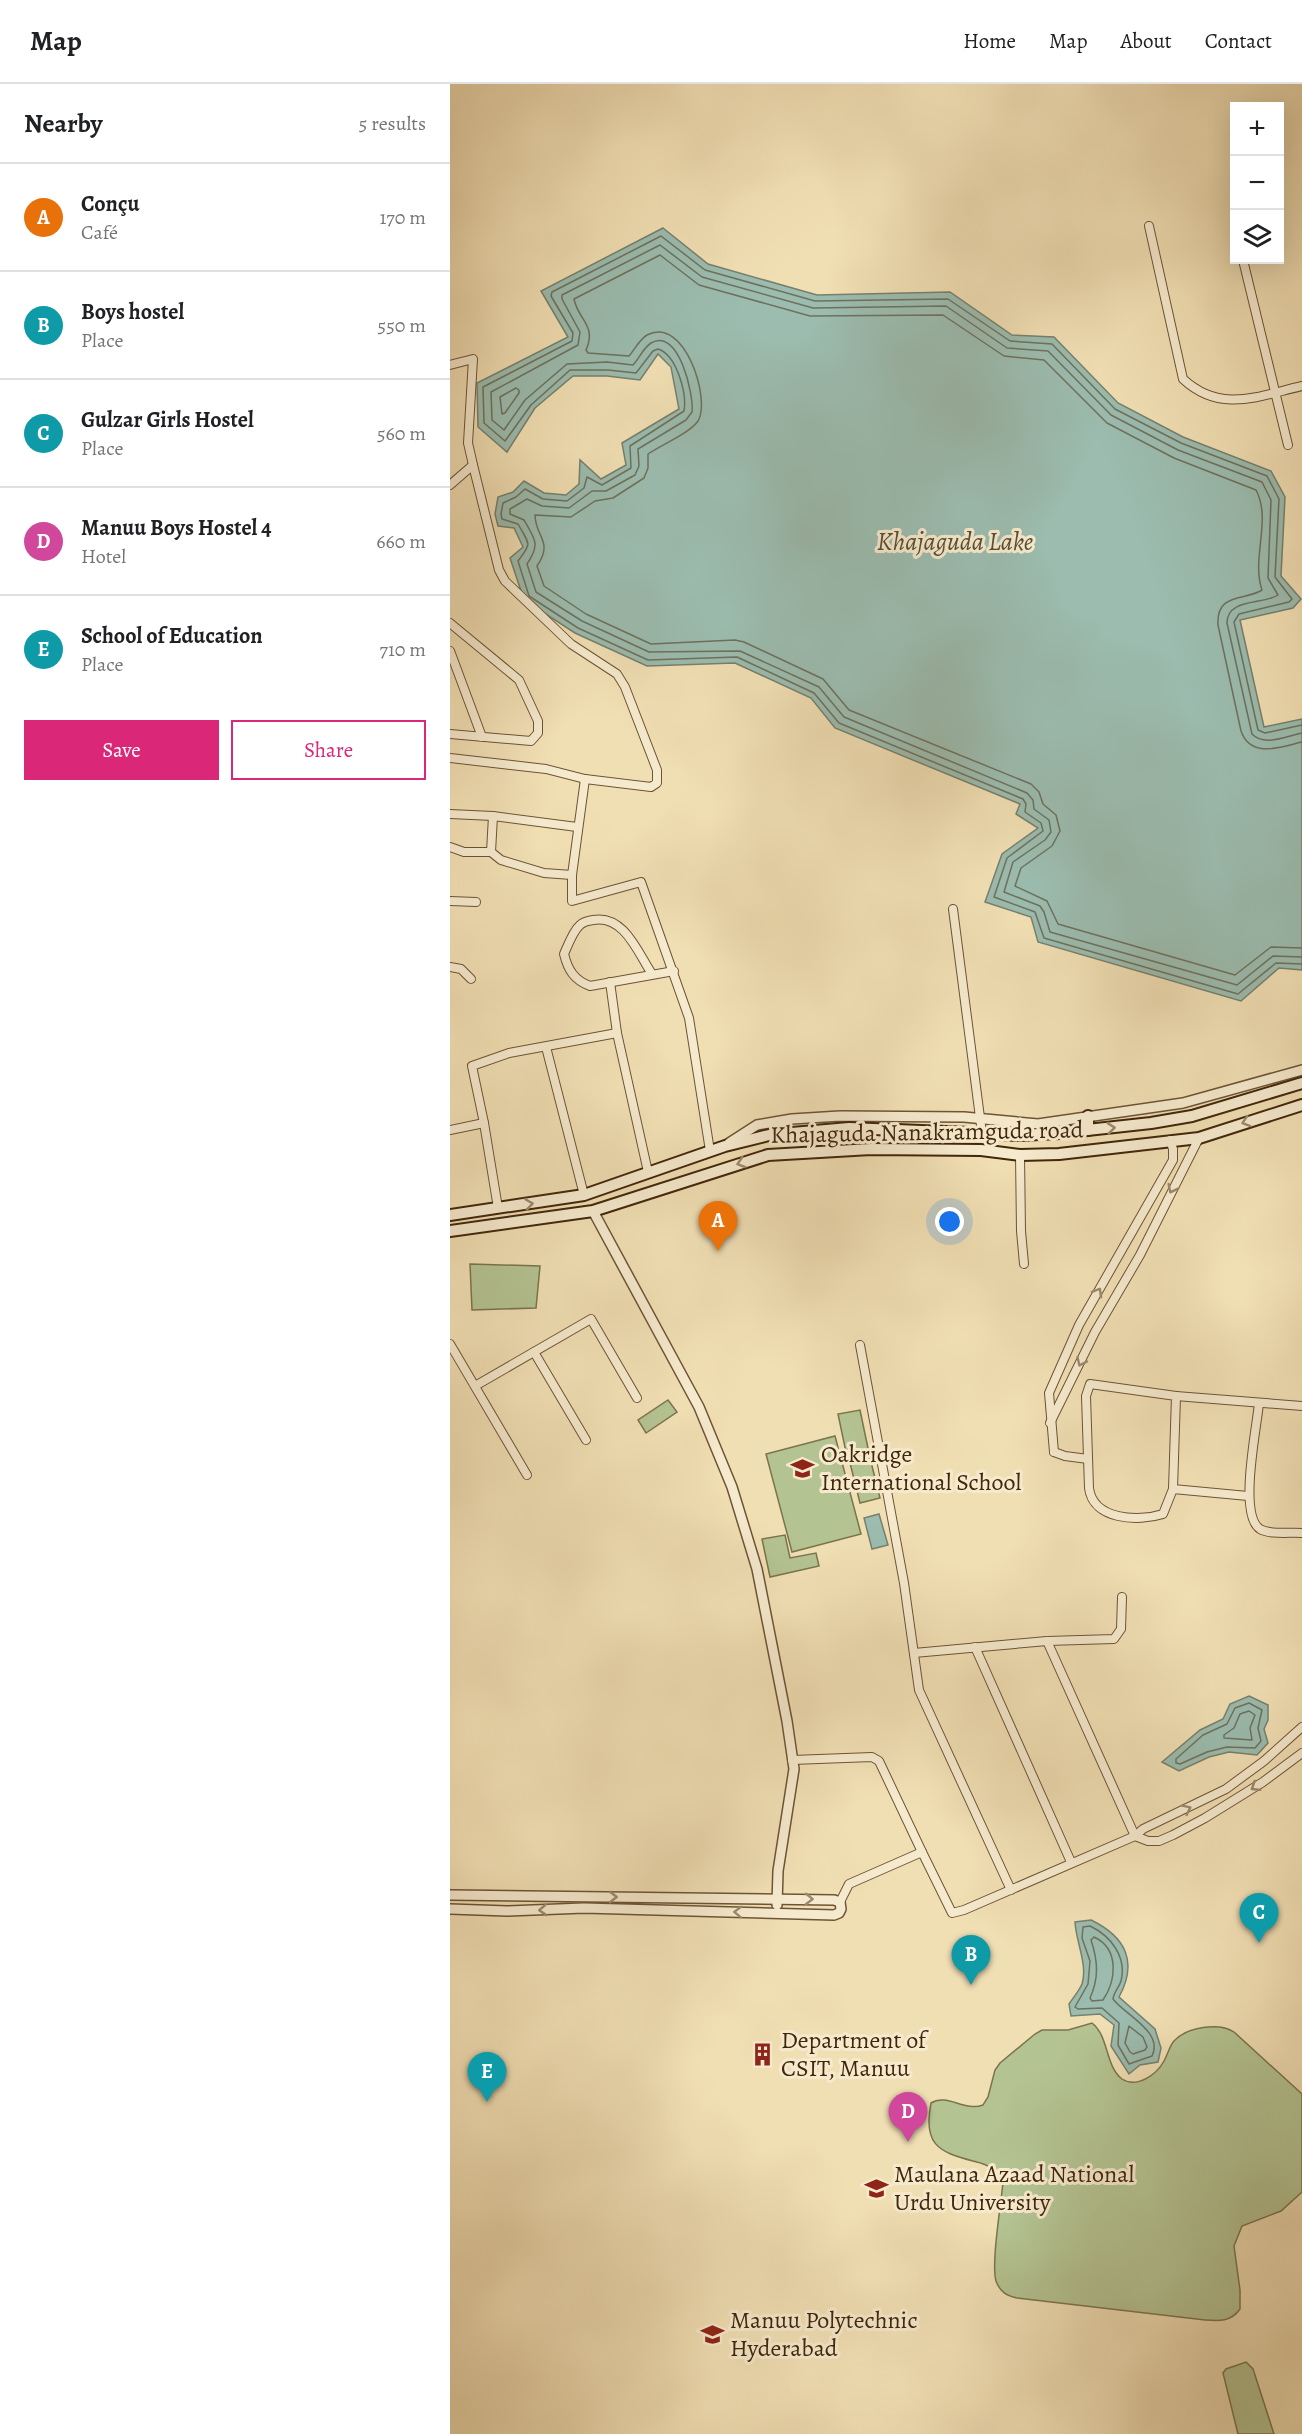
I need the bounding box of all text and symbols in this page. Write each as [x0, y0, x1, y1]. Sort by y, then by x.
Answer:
text: Map [30, 22, 82, 60]
text: Home [963, 27, 1016, 55]
text: Map [1049, 27, 1087, 55]
text: About [1120, 27, 1172, 55]
text: Contact [1205, 27, 1272, 55]
map controls [1230, 102, 1284, 264]
button: + [1230, 102, 1284, 156]
text: Nearby [24, 106, 103, 141]
text: 5 results [359, 110, 426, 137]
button: − [1230, 156, 1284, 210]
text: Conçu [81, 189, 139, 219]
text: A [37, 204, 50, 231]
text: 170 m [380, 204, 426, 231]
button: layers [1230, 210, 1284, 264]
text: Café [81, 219, 118, 246]
text: Boys hostel [81, 297, 184, 327]
text: B [37, 312, 50, 339]
text: 550 m [378, 312, 426, 339]
text: Place [81, 327, 123, 354]
text: Gulzar Girls Hostel [81, 405, 254, 435]
text: C [37, 420, 50, 447]
text: 560 m [377, 420, 426, 447]
text: Place [81, 435, 123, 462]
text: Manuu Boys Hostel 4 [81, 513, 272, 543]
water label: Khajaguda Lake [877, 524, 1033, 559]
text: D [37, 528, 50, 555]
text: 660 m [376, 528, 426, 555]
text: Hotel [81, 543, 126, 570]
text: School of Education [81, 621, 263, 651]
text: E [38, 636, 49, 663]
text: 710 m [380, 636, 426, 663]
text: Place [81, 651, 123, 678]
button: Save [24, 720, 219, 780]
button: Share [231, 720, 426, 780]
street label: Khajaguda Nanakramguda road [770, 1113, 1084, 1151]
one-way arrow [1241, 1115, 1252, 1127]
one-way arrow [1107, 1122, 1116, 1135]
one-way arrow [736, 1156, 747, 1168]
one-way arrow [1167, 1183, 1179, 1194]
one-way arrow [524, 1198, 533, 1210]
pin: A [698, 1202, 738, 1251]
your location [935, 1207, 964, 1236]
one-way arrow [1091, 1288, 1102, 1298]
one-way arrow [1077, 1355, 1089, 1366]
place label: Oakridge International School [821, 1438, 1021, 1498]
school or university icon: Oakridge International School [790, 1455, 816, 1481]
one-way arrow [1251, 1780, 1261, 1792]
one-way arrow [1181, 1805, 1192, 1816]
one-way arrow [609, 1891, 618, 1903]
one-way arrow [804, 1893, 813, 1906]
pin: C [1240, 1894, 1278, 1943]
one-way arrow [539, 1903, 548, 1916]
one-way arrow [734, 1906, 743, 1918]
pin: B [952, 1936, 990, 1985]
place label: Department of CSIT, Manuu [781, 2024, 929, 2084]
building icon: Department of CSIT, Manuu [750, 2041, 776, 2067]
pin: E [468, 2052, 507, 2102]
pin: D [888, 2092, 928, 2142]
place label: Maulana Azaad National Urdu University [894, 2158, 1134, 2218]
school or university icon: Maulana Azaad National Urdu University [863, 2175, 889, 2201]
place label: Manuu Polytechnic Hyderabad [730, 2304, 918, 2364]
school or university icon: Manuu Polytechnic Hyderabad [699, 2321, 725, 2347]

